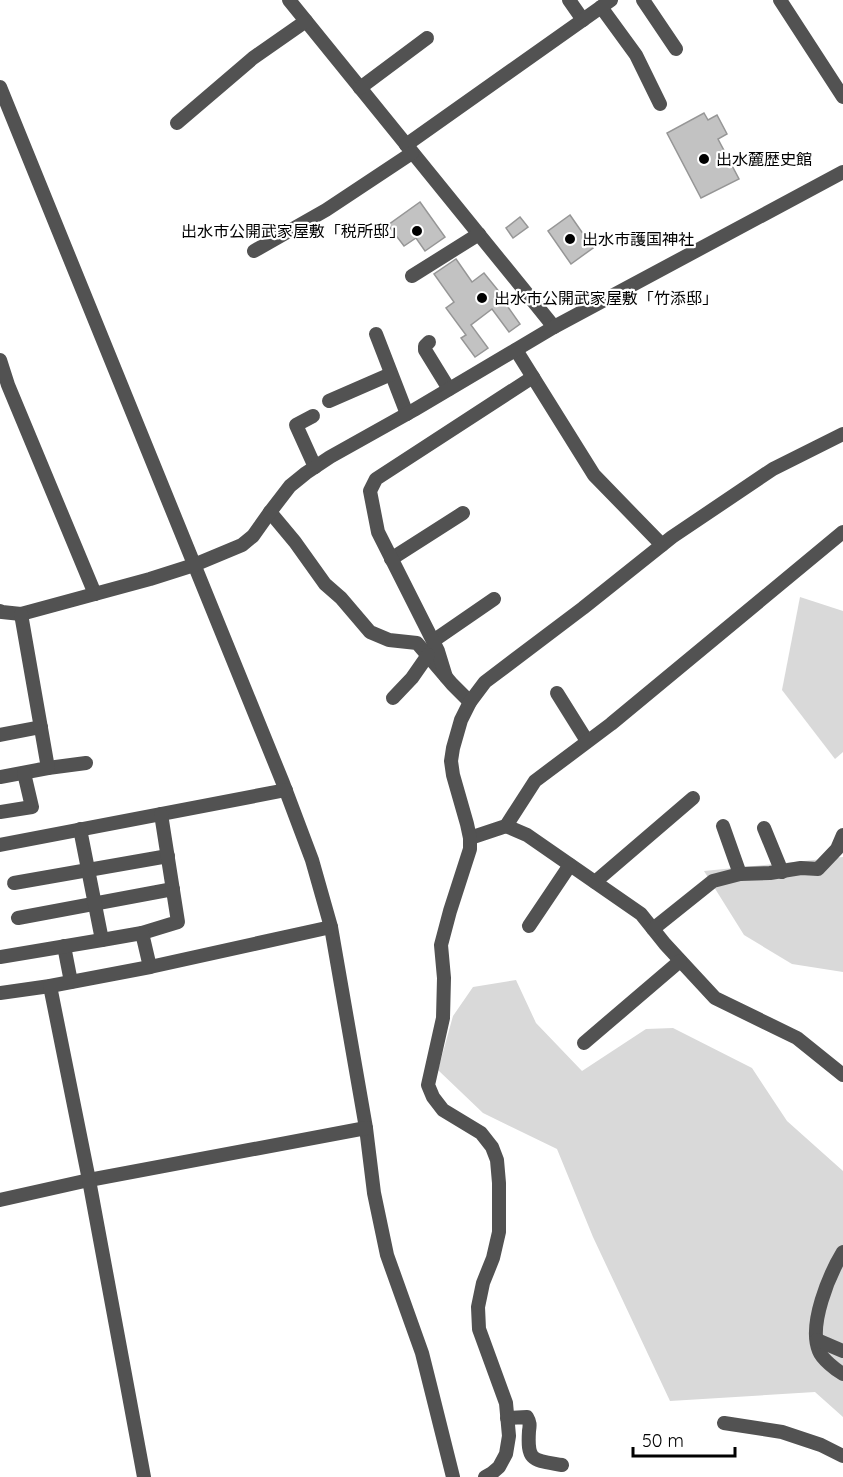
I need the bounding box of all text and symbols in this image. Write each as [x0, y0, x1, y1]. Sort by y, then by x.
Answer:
place label: 出水麓歴史館 [716, 149, 812, 169]
marker: 出水麓歴史館 [697, 152, 711, 166]
place label: 出水市公開武家屋敷「税所邸」 [181, 221, 405, 241]
marker: 出水市公開武家屋敷「税所邸」 [410, 224, 424, 238]
place label: 出水市護国神社 [582, 229, 694, 249]
marker: 出水市護国神社 [563, 232, 577, 246]
place label: 出水市公開武家屋敷「竹添邸」 [494, 288, 718, 308]
marker: 出水市公開武家屋敷「竹添邸」 [475, 291, 489, 305]
scale bar [633, 1420, 735, 1458]
text: 50 m [642, 1429, 684, 1452]

